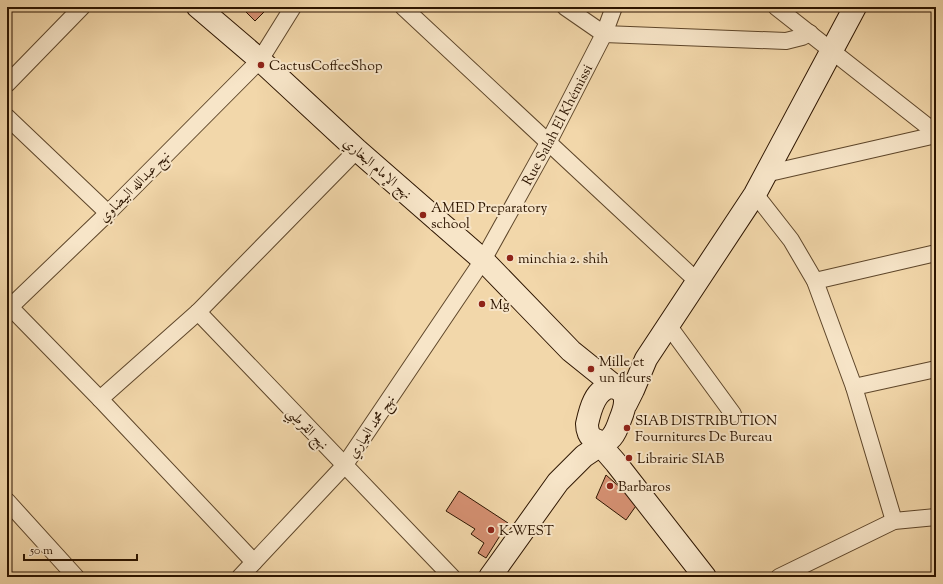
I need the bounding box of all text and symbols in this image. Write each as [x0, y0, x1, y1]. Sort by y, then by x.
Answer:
place label: CactusCoffeeShop [269, 57, 383, 77]
marker: CactusCoffeeShop [256, 60, 266, 70]
street label: Rue Salah El Khémissi [518, 61, 599, 190]
street label: نهج الإمام البخاري [337, 134, 415, 206]
street label: نهج عبدالله البيضاوي [95, 147, 177, 229]
place label: AMED Preparatory school [431, 199, 547, 235]
marker: AMED Preparatory school [418, 210, 428, 220]
place label: minchia 2. shih [518, 250, 609, 270]
marker: minchia 2. shih [505, 253, 515, 263]
place label: Mg [490, 296, 510, 316]
marker: Mg [477, 299, 487, 309]
place label: Mille et un fleurs [599, 353, 651, 389]
marker: Mille et un fleurs [586, 364, 596, 374]
street label: نهج محمد العياري [344, 391, 402, 463]
street label: نهج القرطبي [280, 403, 332, 456]
place label: SIAB DISTRIBUTION Fournitures De Bureau [635, 412, 777, 448]
marker: SIAB DISTRIBUTION Fournitures De Bureau [622, 423, 632, 433]
place label: Librairie SIAB [637, 450, 725, 470]
marker: Librairie SIAB [624, 453, 634, 463]
place label: Barbaros [618, 478, 671, 498]
marker: Barbaros [605, 481, 615, 491]
place label: K-WEST [499, 522, 554, 542]
marker: K-WEST [486, 525, 496, 535]
scale bar [24, 536, 137, 562]
text: 50 m [29, 542, 53, 560]

